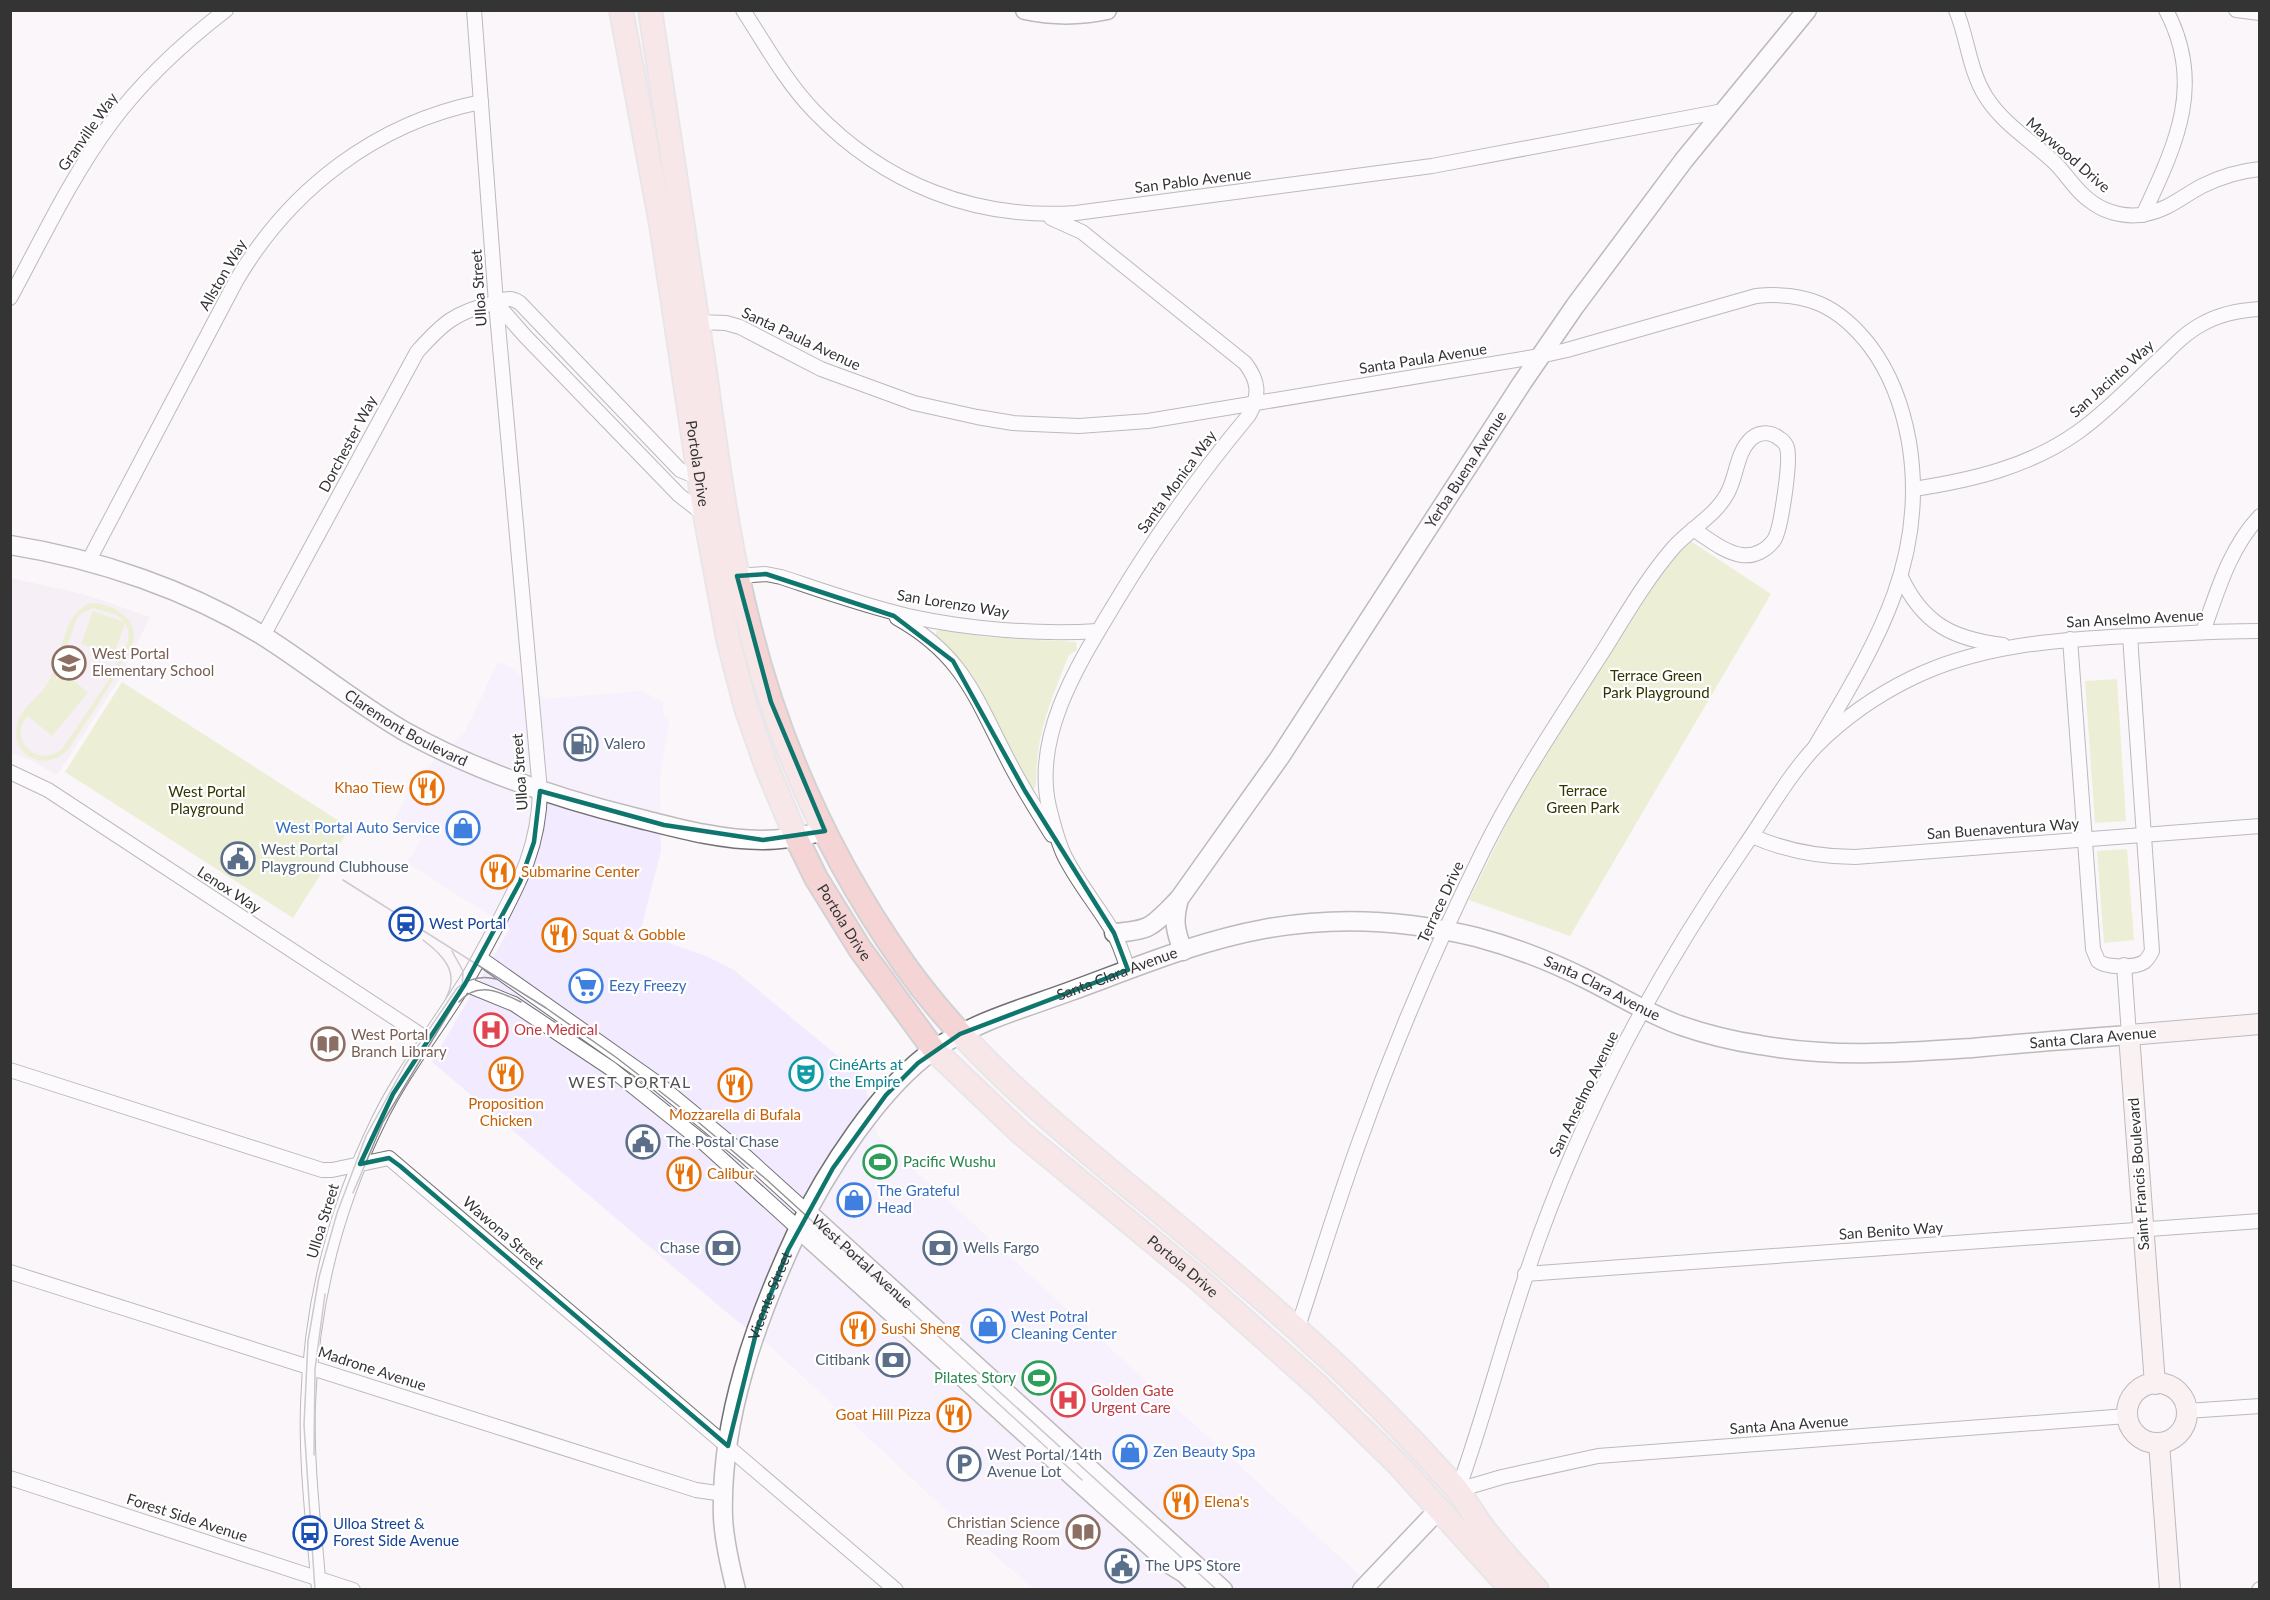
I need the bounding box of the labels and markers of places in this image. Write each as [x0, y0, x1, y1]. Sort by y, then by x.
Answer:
place label: West Portal Elementary School [92, 644, 214, 679]
school or university icon: West Portal Elementary School [51, 645, 87, 681]
fuel station icon: Valero [563, 726, 599, 762]
place label: Valero [604, 734, 646, 752]
restaurant icon: Khao Tiew [409, 770, 445, 806]
place label: Khao Tiew [334, 778, 404, 796]
shop icon: West Portal Auto Service [445, 810, 481, 846]
place label: West Portal Auto Service [276, 818, 440, 836]
place label: West Portal Playground Clubhouse [261, 840, 409, 875]
public building icon: West Portal Playground Clubhouse [220, 841, 256, 877]
restaurant icon: Submarine Center [480, 854, 516, 890]
place label: Submarine Center [521, 862, 640, 880]
station icon: West Portal [388, 906, 424, 942]
place label: West Portal [429, 914, 506, 932]
restaurant icon: Squat & Gobble [541, 917, 577, 953]
place label: Squat & Gobble [582, 925, 686, 943]
supermarket icon: Eezy Freezy [568, 968, 604, 1004]
place label: Eezy Freezy [609, 976, 687, 994]
hospital icon: One Medical [473, 1012, 509, 1048]
place label: One Medical [514, 1020, 598, 1038]
place label: West Portal Branch Library [351, 1025, 447, 1060]
library icon: West Portal Branch Library [310, 1026, 346, 1062]
place label: CinéArts at the Empire [829, 1055, 903, 1090]
restaurant icon: Proposition Chicken [488, 1056, 524, 1092]
theatre icon: CinéArts at the Empire [788, 1056, 824, 1092]
restaurant icon: Mozzarella di Bufala [717, 1067, 753, 1103]
place label: Proposition Chicken [468, 1094, 544, 1129]
place label: Mozzarella di Bufala [669, 1105, 801, 1123]
public building icon: The Postal Chase [625, 1124, 661, 1160]
place label: The Postal Chase [666, 1132, 779, 1150]
sports icon: Pacific Wushu [862, 1144, 898, 1180]
place label: Pacific Wushu [903, 1152, 996, 1170]
restaurant icon: Calibur [666, 1156, 702, 1192]
place label: Calibur [707, 1164, 754, 1182]
place label: The Grateful Head [877, 1181, 960, 1216]
shop icon: The Grateful Head [836, 1182, 872, 1218]
bank icon: Chase [705, 1230, 741, 1266]
bank icon: Wells Fargo [922, 1230, 958, 1266]
place label: Chase [660, 1238, 700, 1256]
place label: Wells Fargo [963, 1238, 1039, 1256]
place label: West Potral Cleaning Center [1011, 1307, 1117, 1342]
shop icon: West Potral Cleaning Center [970, 1308, 1006, 1344]
restaurant icon: Sushi Sheng [840, 1311, 876, 1347]
place label: Sushi Sheng [881, 1319, 960, 1337]
bank icon: Citibank [875, 1342, 911, 1378]
place label: Citibank [815, 1350, 870, 1368]
sports icon: Pilates Story [1021, 1360, 1057, 1396]
place label: Pilates Story [934, 1368, 1016, 1386]
place label: Golden Gate Urgent Care [1091, 1381, 1174, 1416]
hospital icon: Golden Gate Urgent Care [1050, 1382, 1086, 1418]
restaurant icon: Goat Hill Pizza [936, 1397, 972, 1433]
place label: Goat Hill Pizza [836, 1405, 931, 1423]
shop icon: Zen Beauty Spa [1112, 1434, 1148, 1470]
place label: Zen Beauty Spa [1153, 1442, 1256, 1460]
place label: West Portal/14th Avenue Lot [987, 1445, 1102, 1480]
parking icon: West Portal/14th Avenue Lot [946, 1446, 982, 1482]
restaurant icon: Elena's [1163, 1484, 1199, 1520]
place label: Elena's [1204, 1492, 1249, 1510]
place label: Christian Science Reading Room [947, 1513, 1060, 1548]
place label: Ulloa Street & Forest Side Avenue [333, 1514, 459, 1549]
library icon: Christian Science Reading Room [1065, 1514, 1101, 1550]
bus stop icon: Ulloa Street & Forest Side Avenue [292, 1515, 328, 1551]
public building icon: The UPS Store [1104, 1548, 1140, 1584]
place label: The UPS Store [1145, 1556, 1241, 1574]

